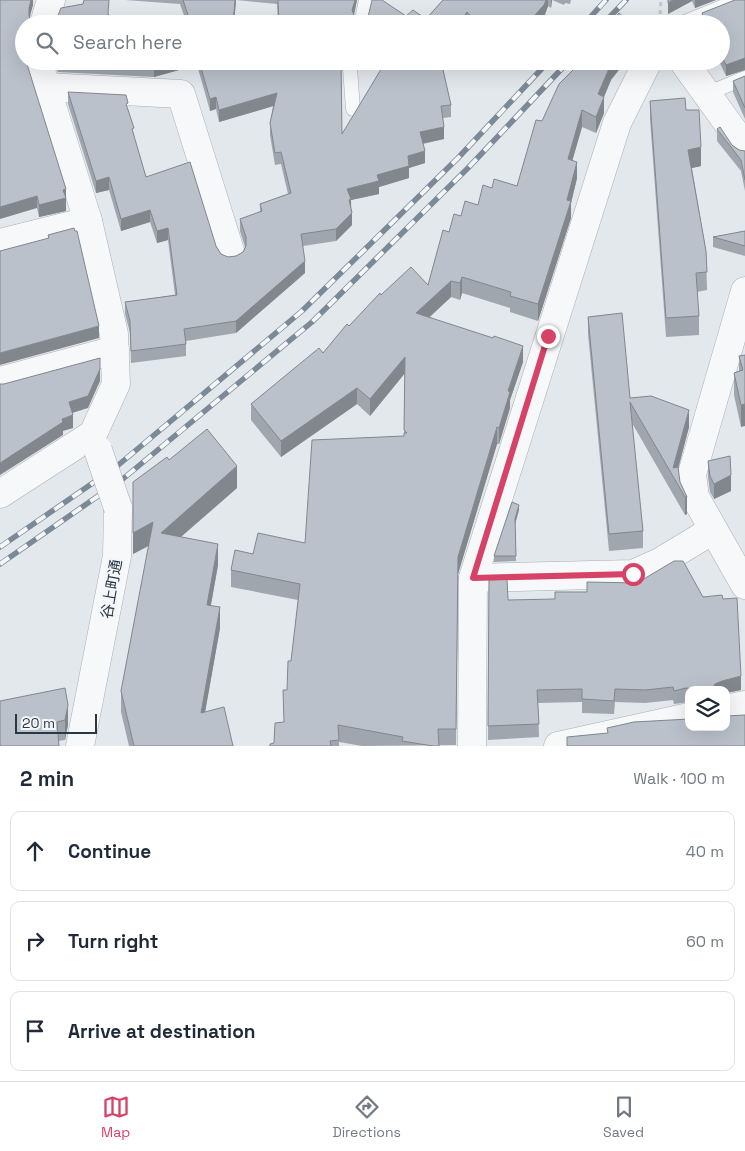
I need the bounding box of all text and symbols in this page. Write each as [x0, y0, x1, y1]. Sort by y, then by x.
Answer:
search box [15, 15, 730, 70]
icon: search [33, 29, 61, 57]
text: Search here [73, 30, 183, 55]
route end [537, 325, 560, 348]
street label: 谷上町通 [96, 558, 126, 620]
route start [622, 563, 645, 586]
map controls [685, 686, 730, 731]
button: layers [685, 686, 730, 731]
scale bar [15, 711, 98, 734]
text: 20 m [22, 714, 55, 732]
text: 2 min [20, 765, 74, 792]
text: Walk · 100 m [633, 768, 725, 789]
icon: ahead [21, 837, 49, 865]
text: Continue [68, 839, 151, 864]
text: 40 m [686, 841, 724, 862]
icon: right [21, 927, 49, 955]
text: Turn right [68, 929, 158, 954]
text: 60 m [686, 931, 724, 952]
icon: arrive [21, 1017, 49, 1045]
text: Arrive at destination [68, 1019, 256, 1044]
tab: Map [101, 1093, 130, 1141]
tab: Directions [332, 1093, 401, 1141]
tab: Saved [603, 1093, 644, 1141]

